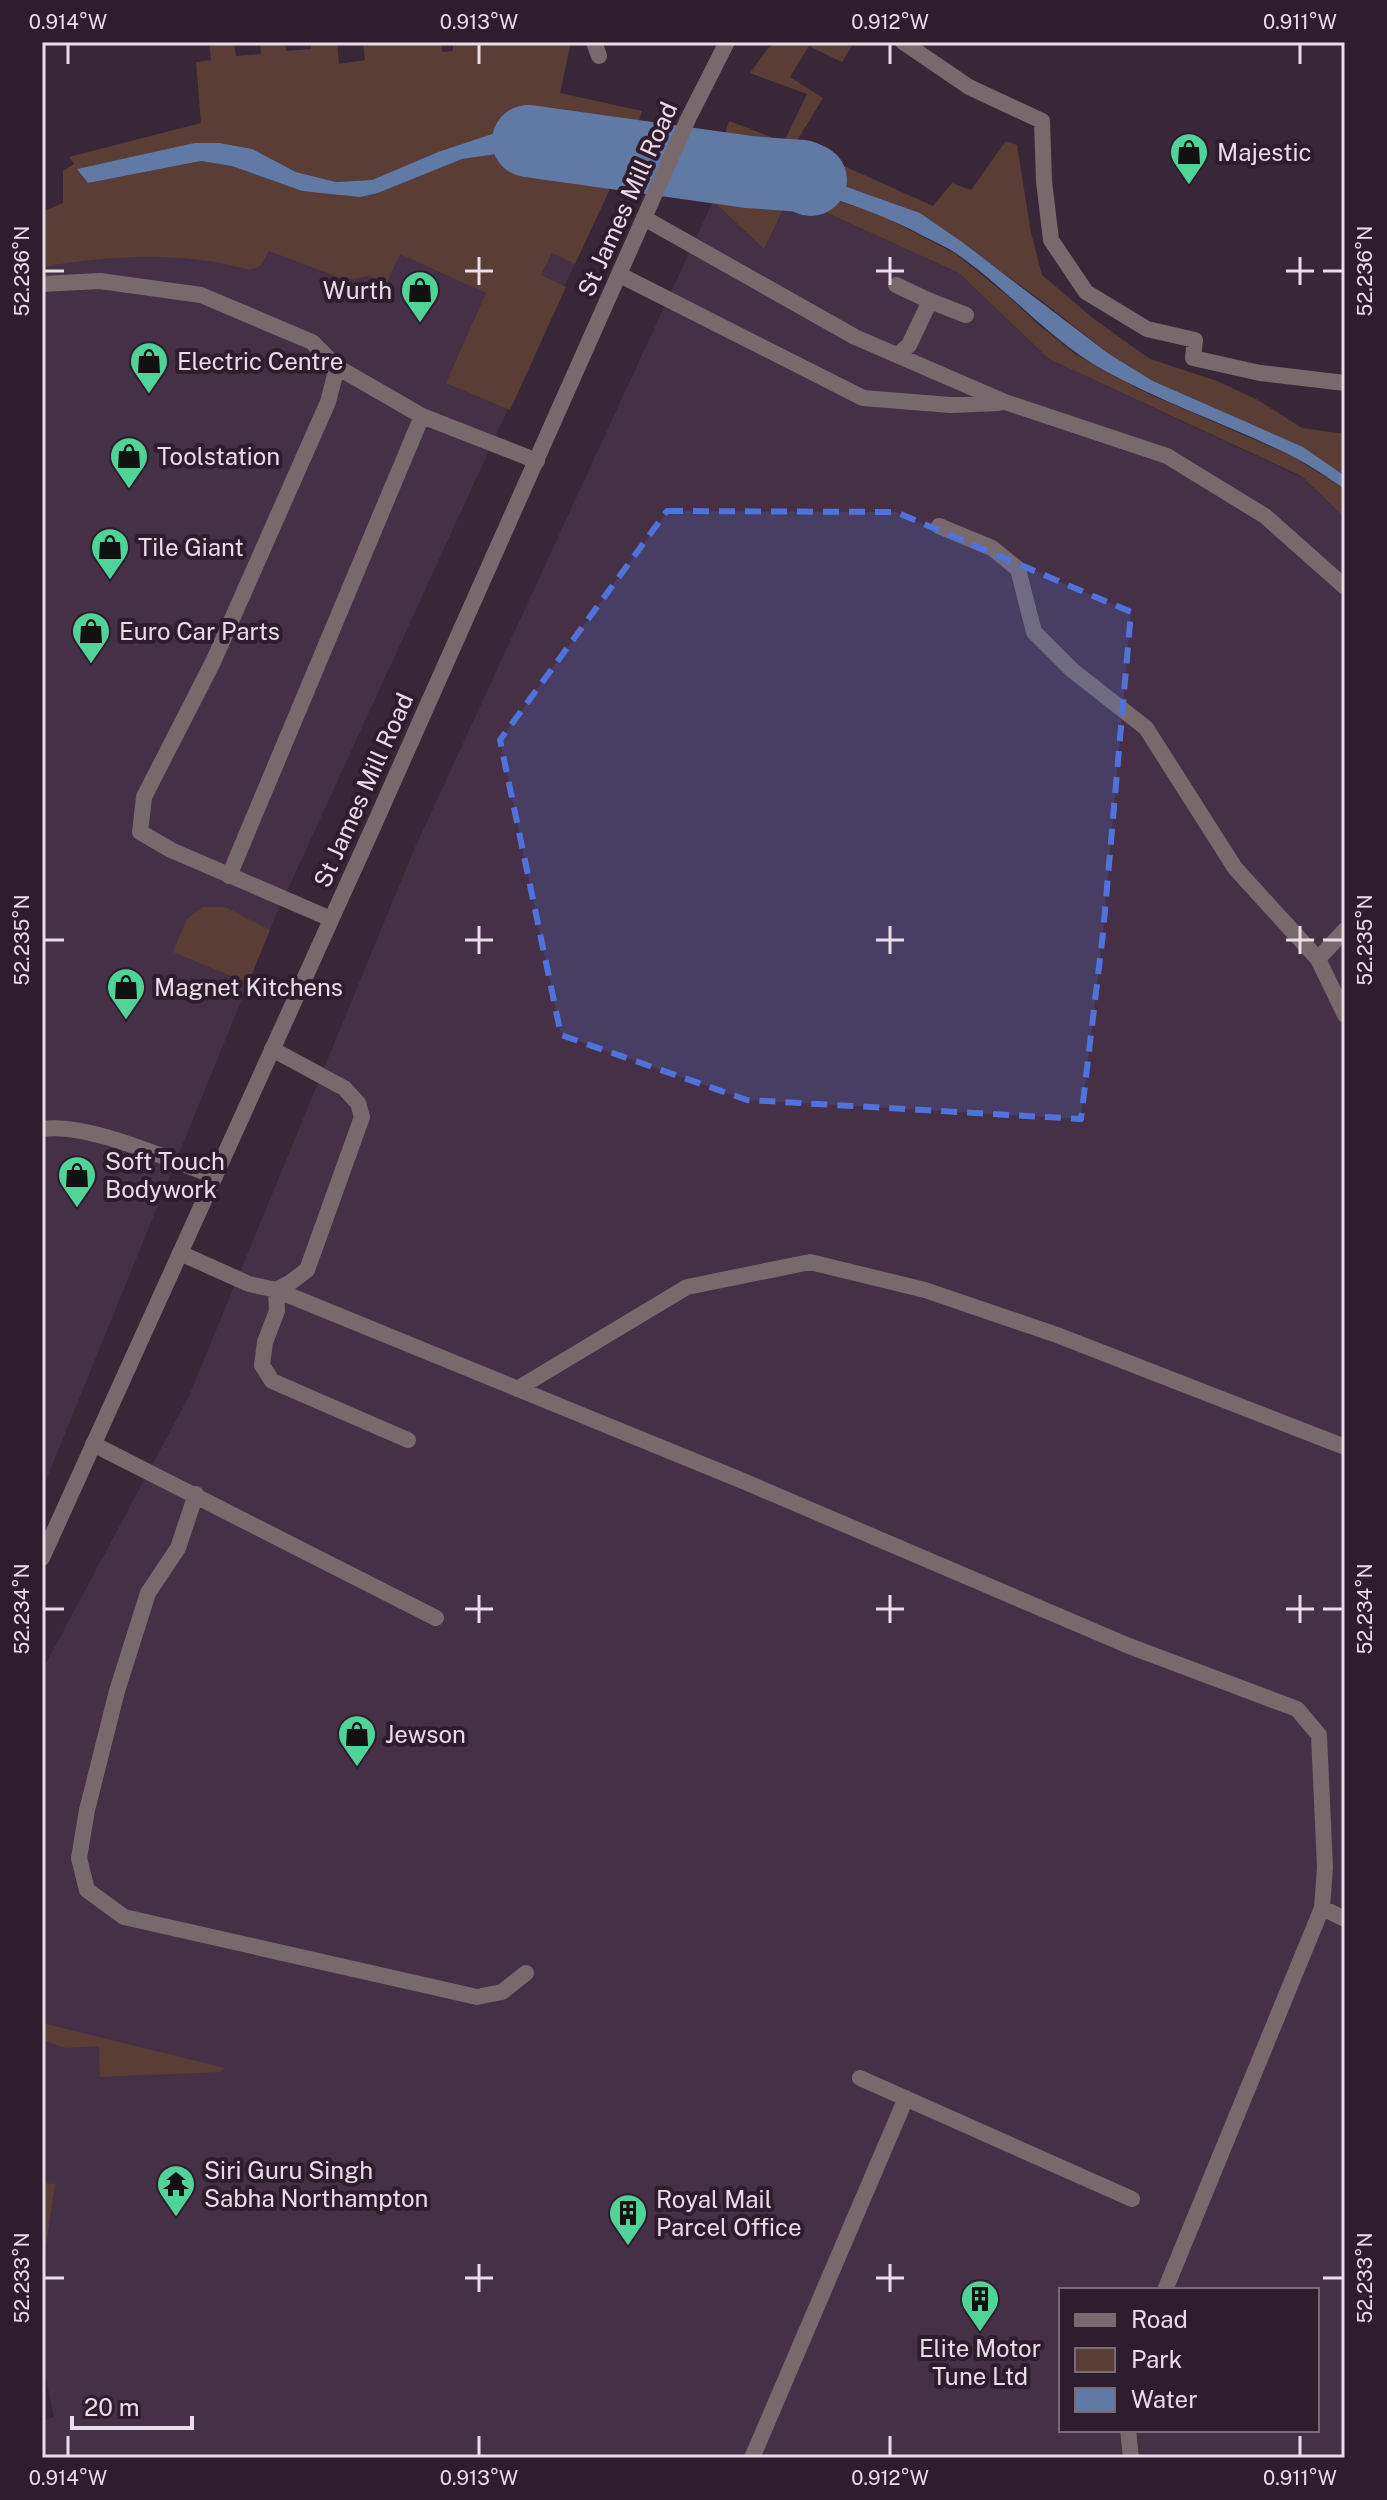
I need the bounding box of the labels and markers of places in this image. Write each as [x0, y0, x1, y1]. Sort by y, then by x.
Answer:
shop icon: Majestic [1168, 131, 1210, 186]
place label: Majestic [1217, 138, 1311, 166]
shop icon: Wurth [399, 269, 441, 324]
place label: Wurth [323, 276, 392, 304]
shop icon: Electric Centre [128, 340, 170, 395]
place label: Electric Centre [177, 347, 343, 375]
shop icon: Toolstation [108, 435, 150, 490]
place label: Toolstation [157, 442, 280, 470]
shop icon: Tile Giant [89, 526, 131, 581]
place label: Tile Giant [138, 533, 244, 561]
shop icon: Euro Car Parts [70, 610, 112, 665]
place label: Euro Car Parts [119, 617, 280, 645]
shop icon: Magnet Kitchens [105, 966, 147, 1021]
place label: Magnet Kitchens [154, 973, 343, 1001]
place label: Soft Touch Bodywork [105, 1147, 225, 1203]
shop icon: Soft Touch Bodywork [56, 1154, 98, 1209]
shop icon: Jewson [336, 1713, 378, 1768]
place label: Jewson [385, 1720, 466, 1748]
place label: Siri Guru Singh Sabha Northampton [204, 2156, 428, 2212]
temple icon: Siri Guru Singh Sabha Northampton [155, 2163, 197, 2218]
place label: Royal Mail Parcel Office [656, 2185, 802, 2241]
building icon: Royal Mail Parcel Office [607, 2192, 649, 2247]
building icon: Elite Motor Tune Ltd [959, 2278, 1001, 2333]
place label: Elite Motor Tune Ltd [919, 2334, 1041, 2390]

